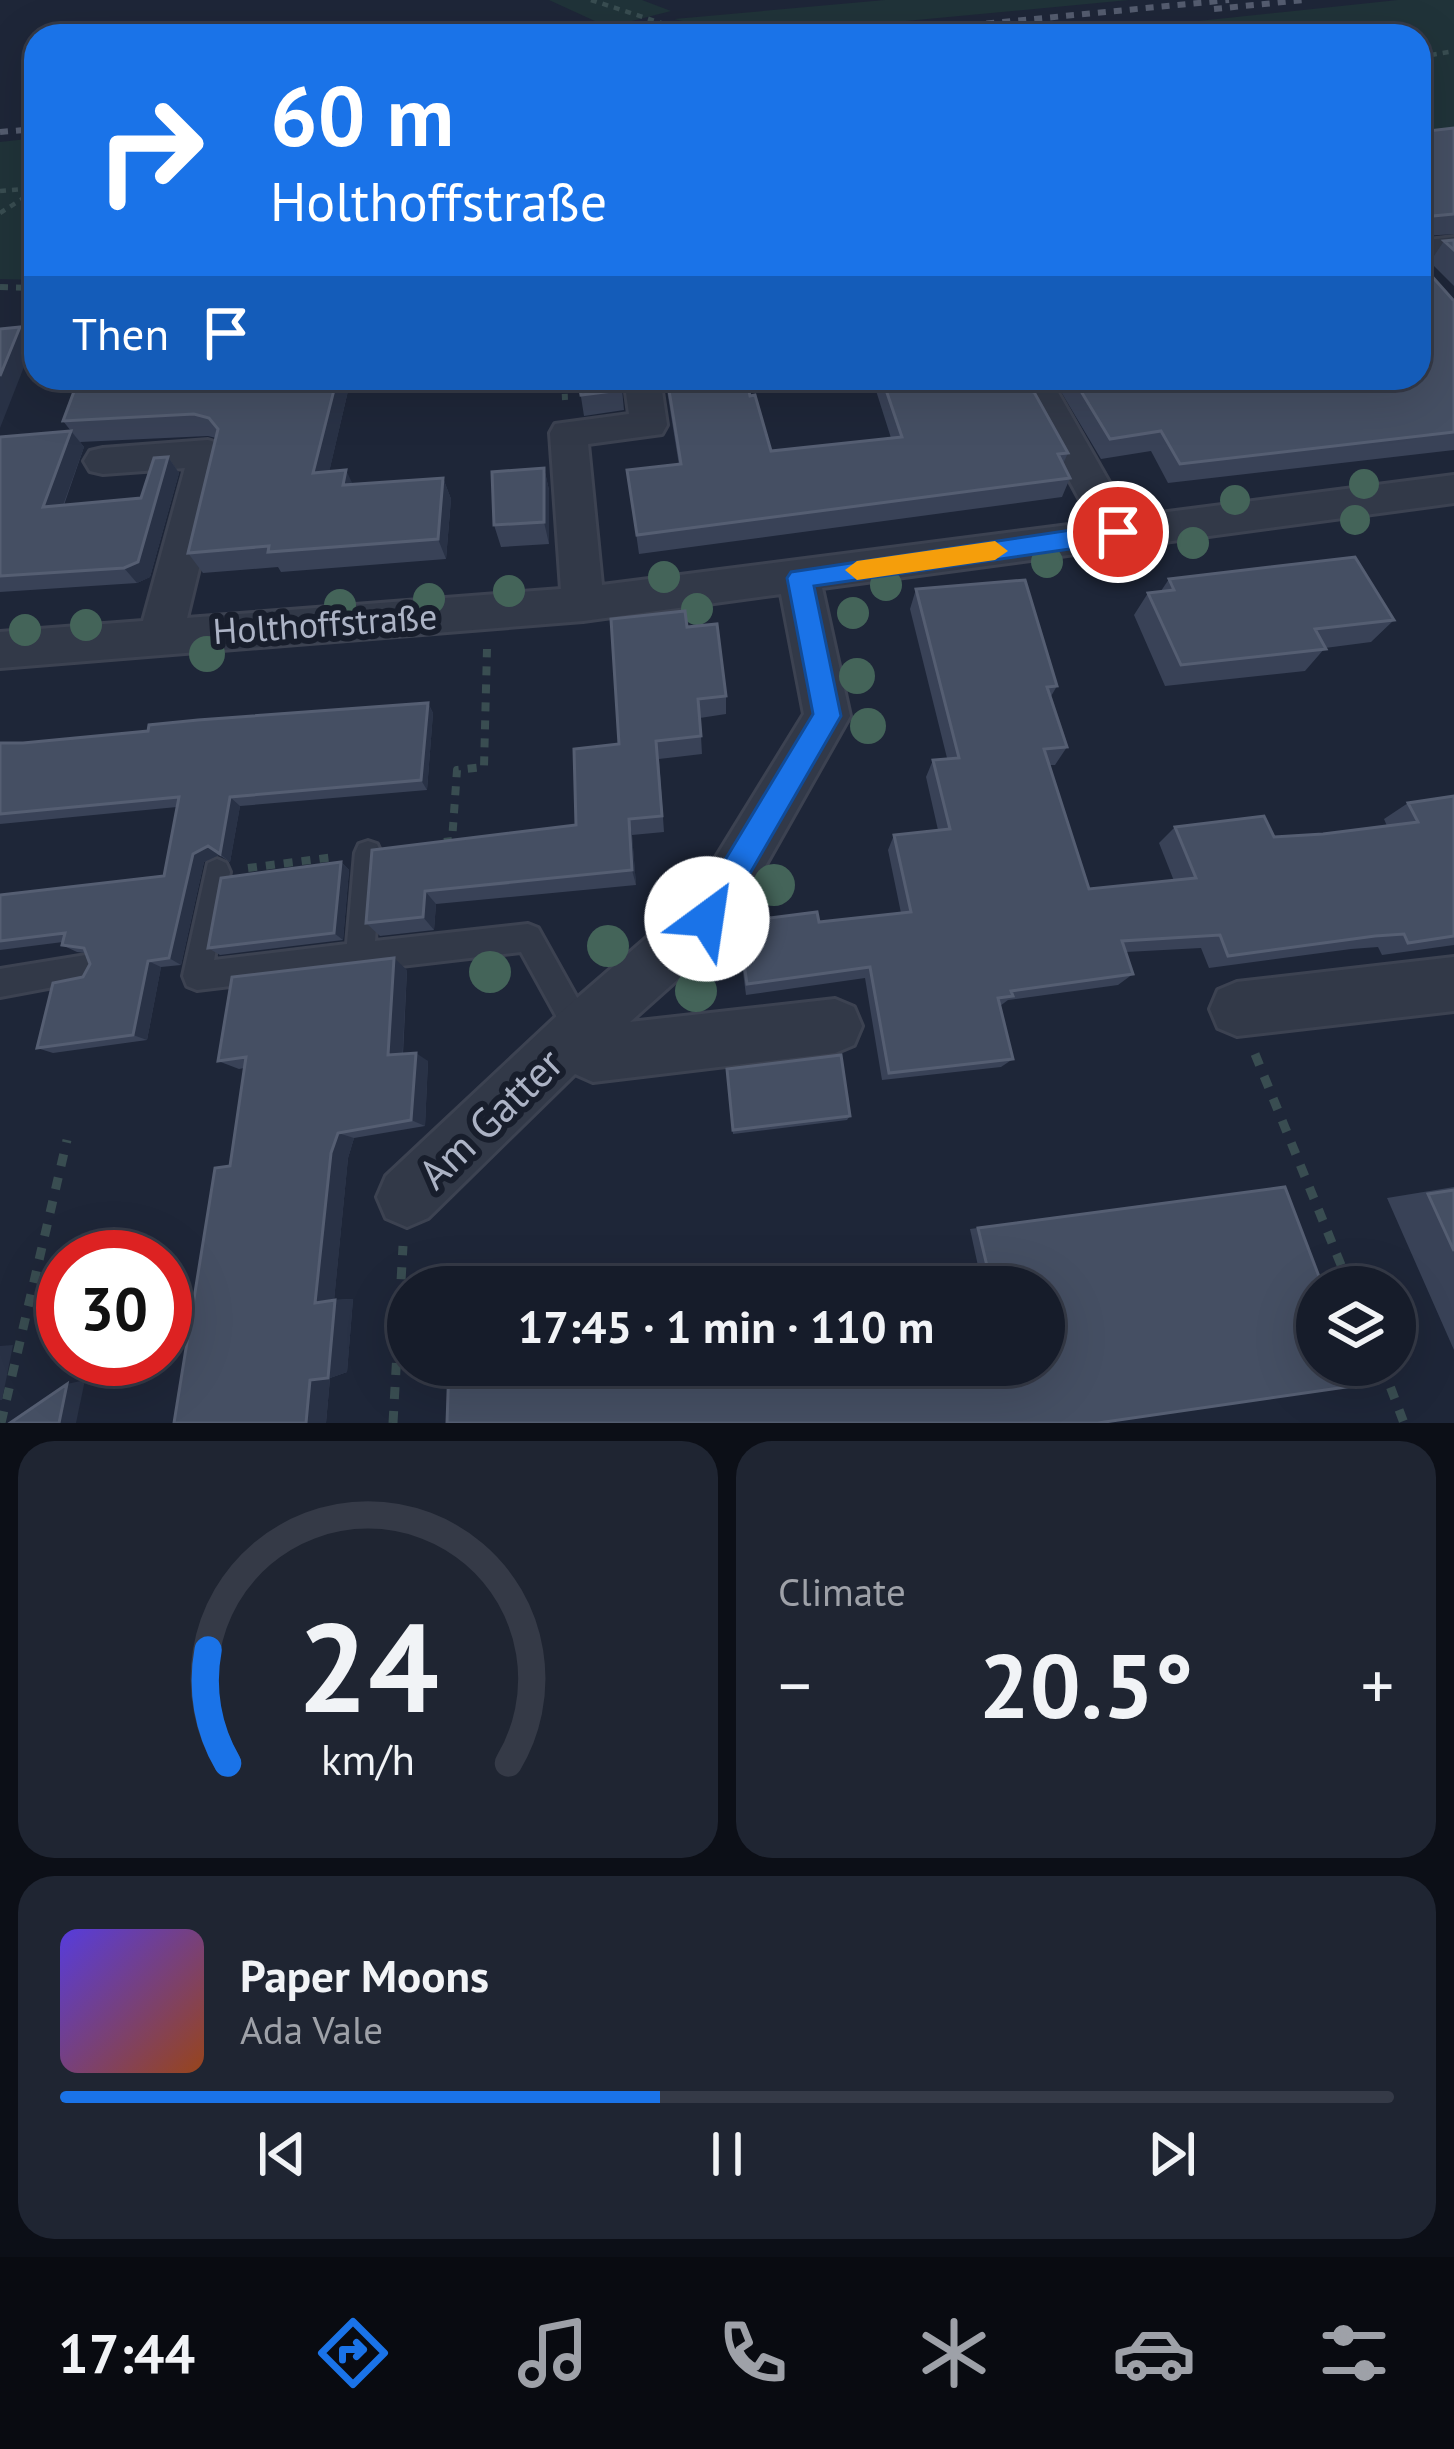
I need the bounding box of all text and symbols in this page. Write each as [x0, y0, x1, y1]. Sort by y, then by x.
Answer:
text: 60 m [270, 60, 454, 169]
icon: right [72, 72, 228, 228]
text: Holthoffstraße [270, 166, 607, 236]
icon: arrive [193, 300, 259, 366]
text: Then [72, 304, 169, 362]
pin [1067, 481, 1169, 583]
icon: arrive [1085, 499, 1151, 565]
street label: Holthoffstraße [211, 592, 439, 654]
position arrow [644, 856, 770, 982]
street label: Am Gatter [406, 1036, 574, 1200]
speed limit sign: 30 [36, 1230, 192, 1386]
map controls [1296, 1266, 1416, 1386]
button: layers [1296, 1266, 1416, 1386]
text: 17:45 · 1 min · 110 m [518, 1297, 934, 1355]
text: Climate [778, 1566, 906, 1617]
text: 24 [297, 1585, 439, 1746]
text: 20.5° [979, 1626, 1193, 1743]
text: − [778, 1642, 811, 1727]
text: + [1361, 1642, 1394, 1727]
text: km/h [321, 1730, 415, 1786]
text: Paper Moons [240, 1946, 489, 2004]
text: Ada Vale [240, 2004, 383, 2055]
icon: previous [249, 2121, 315, 2187]
icon: pause [694, 2121, 760, 2187]
icon: next [1139, 2121, 1205, 2187]
icon: directions [311, 2311, 395, 2395]
icon: music [511, 2311, 595, 2395]
icon: phone [711, 2311, 795, 2395]
icon: climate [912, 2311, 996, 2395]
icon: car [1112, 2311, 1196, 2395]
icon: filters [1312, 2311, 1396, 2395]
text: 17:44 [58, 2318, 195, 2388]

